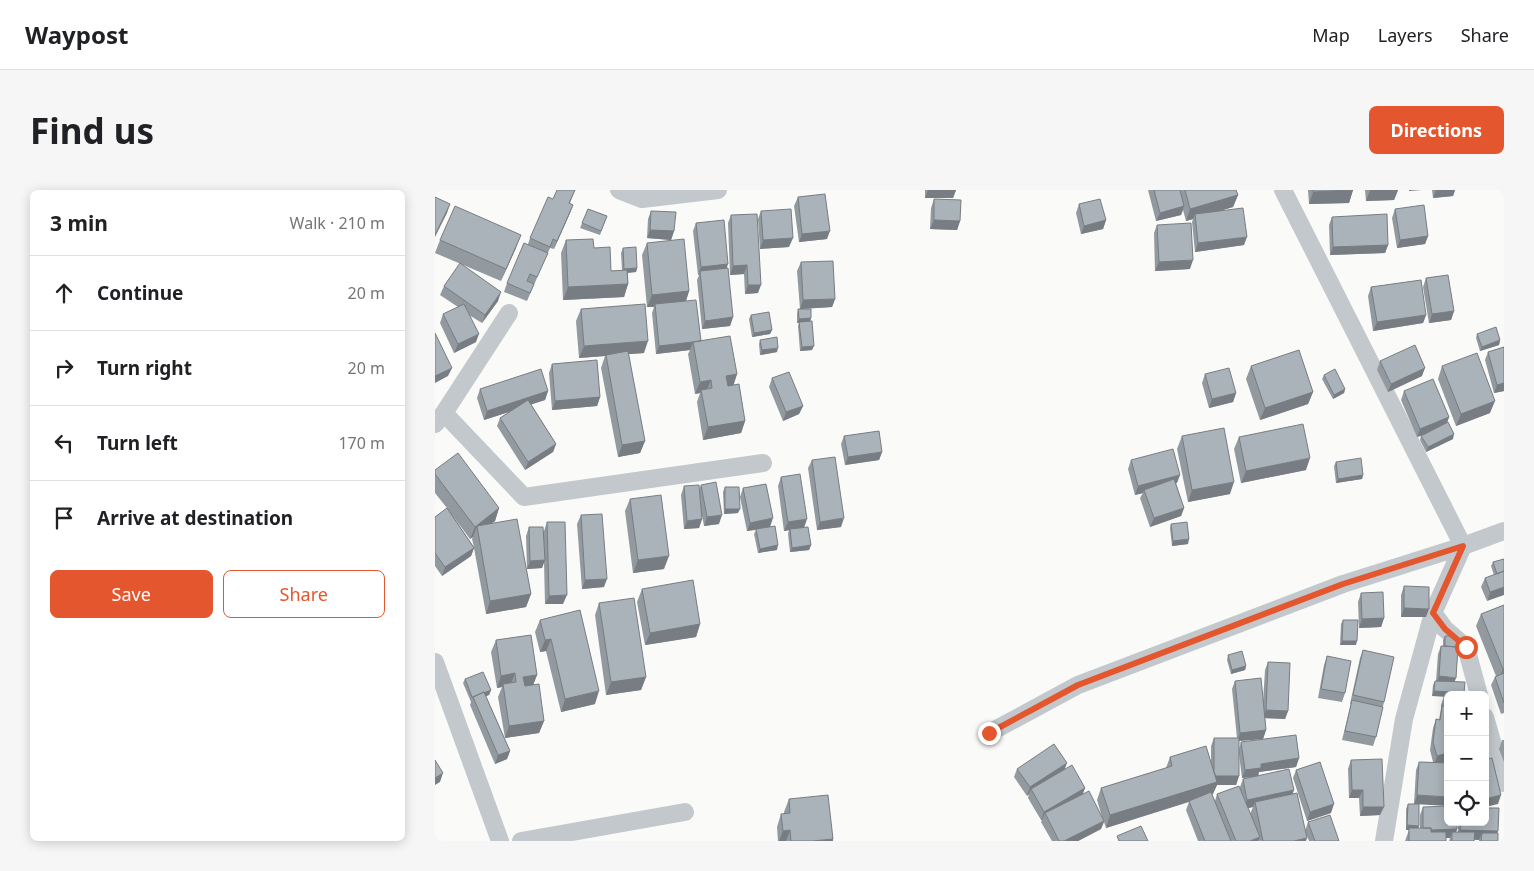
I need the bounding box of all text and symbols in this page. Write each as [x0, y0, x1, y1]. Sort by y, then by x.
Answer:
text: Waypost [25, 18, 128, 51]
text: Map [1312, 23, 1350, 47]
text: Layers [1378, 23, 1433, 47]
text: Share [1461, 23, 1509, 47]
button: Directions [1369, 106, 1504, 154]
text: Find us [30, 107, 154, 154]
text: 3 min [50, 209, 108, 237]
text: Walk · 210 m [290, 212, 385, 234]
icon: ahead [50, 279, 78, 307]
text: Continue [97, 280, 183, 306]
text: 20 m [348, 282, 385, 304]
icon: right [50, 354, 78, 382]
text: Turn right [97, 355, 192, 381]
text: 20 m [348, 357, 385, 379]
icon: left [50, 429, 78, 457]
text: Turn left [97, 430, 178, 456]
text: 170 m [338, 432, 385, 454]
icon: arrive [50, 504, 78, 532]
text: Arrive at destination [97, 505, 293, 531]
button: Save [50, 570, 213, 618]
button: Share [223, 570, 385, 618]
route start [1455, 636, 1478, 659]
map controls [1444, 691, 1489, 826]
button: + [1444, 691, 1489, 736]
route end [978, 722, 1001, 745]
button: − [1444, 736, 1489, 781]
button: locate [1444, 781, 1489, 826]

